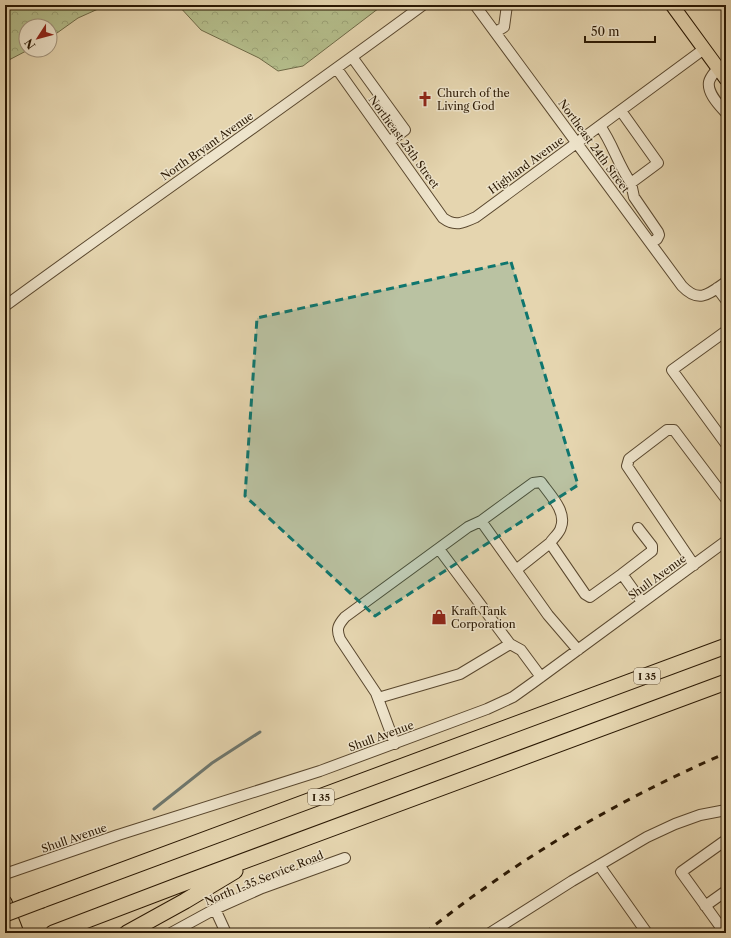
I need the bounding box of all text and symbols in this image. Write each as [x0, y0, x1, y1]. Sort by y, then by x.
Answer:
north arrow [18, 18, 58, 58]
scale bar [585, 18, 655, 44]
text: 50 m [591, 24, 620, 39]
text: N [21, 36, 38, 52]
place label: Church of the Living God [437, 86, 510, 113]
church icon: Church of the Living God [416, 90, 434, 108]
street label: Northeast 25th Street [366, 93, 443, 191]
street label: Northeast 24th Street [555, 97, 633, 196]
street label: North Bryant Avenue [158, 109, 256, 183]
street label: Highland Avenue [486, 133, 566, 197]
street label: Shull Avenue [625, 551, 689, 603]
place label: Kraft Tank Corporation [451, 604, 516, 631]
shop icon: Kraft Tank Corporation [430, 608, 448, 626]
road number: I 35 [634, 668, 660, 684]
street label: Shull Avenue [346, 718, 416, 754]
road number: I 35 [308, 789, 334, 805]
street label: Shull Avenue [39, 820, 109, 856]
street label: North I-35 Service Road [203, 848, 326, 908]

